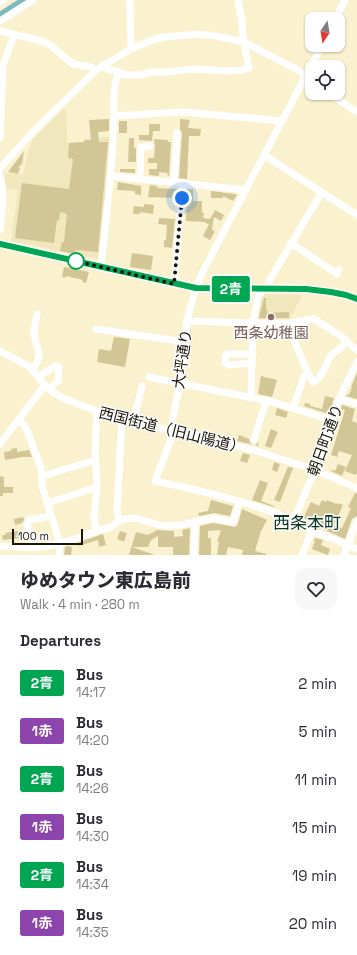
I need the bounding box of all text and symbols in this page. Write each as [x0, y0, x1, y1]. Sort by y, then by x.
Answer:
north arrow [305, 12, 345, 52]
map controls [305, 12, 345, 100]
button: locate [305, 60, 345, 100]
your location [172, 188, 192, 208]
unlabelled marker [67, 252, 85, 270]
line badge: 2青 [213, 276, 249, 302]
text: 2青 [220, 280, 242, 298]
marker: 西条幼稚園 [266, 312, 276, 322]
place label: 西条幼稚園 [233, 323, 309, 342]
street label: 大坪通り [168, 328, 196, 390]
street label: 朝日町通り [303, 402, 347, 478]
street label: 西国街道（旧山陽道） [97, 403, 247, 457]
district label: 西条本町 [273, 512, 341, 534]
scale bar [12, 527, 83, 546]
text: 100 m [18, 529, 49, 543]
text: ゆめタウン東広島前 [20, 568, 191, 593]
button: heart [295, 568, 337, 610]
text: Walk · 4 min · 280 m [20, 596, 140, 613]
text: Departures [20, 631, 101, 650]
text: Bus [76, 665, 103, 684]
text: 2青 [31, 674, 53, 692]
text: 2 min [298, 674, 337, 693]
text: 14:17 [76, 684, 106, 701]
text: Bus [76, 713, 103, 732]
text: 1赤 [32, 722, 52, 740]
text: 5 min [298, 722, 337, 741]
text: 14:20 [76, 732, 109, 749]
text: Bus [76, 761, 103, 780]
text: 2青 [31, 770, 53, 788]
text: 11 min [295, 770, 337, 789]
text: 14:26 [76, 780, 109, 797]
text: Bus [76, 809, 103, 828]
text: 1赤 [32, 818, 52, 836]
text: 15 min [292, 818, 337, 837]
text: 14:30 [76, 828, 109, 845]
text: Bus [76, 857, 103, 876]
text: 2青 [31, 866, 53, 884]
text: 19 min [292, 866, 337, 885]
text: 14:34 [76, 876, 109, 893]
text: Bus [76, 905, 103, 924]
text: 1赤 [32, 914, 52, 932]
text: 20 min [289, 914, 337, 933]
text: 14:35 [76, 924, 109, 941]

